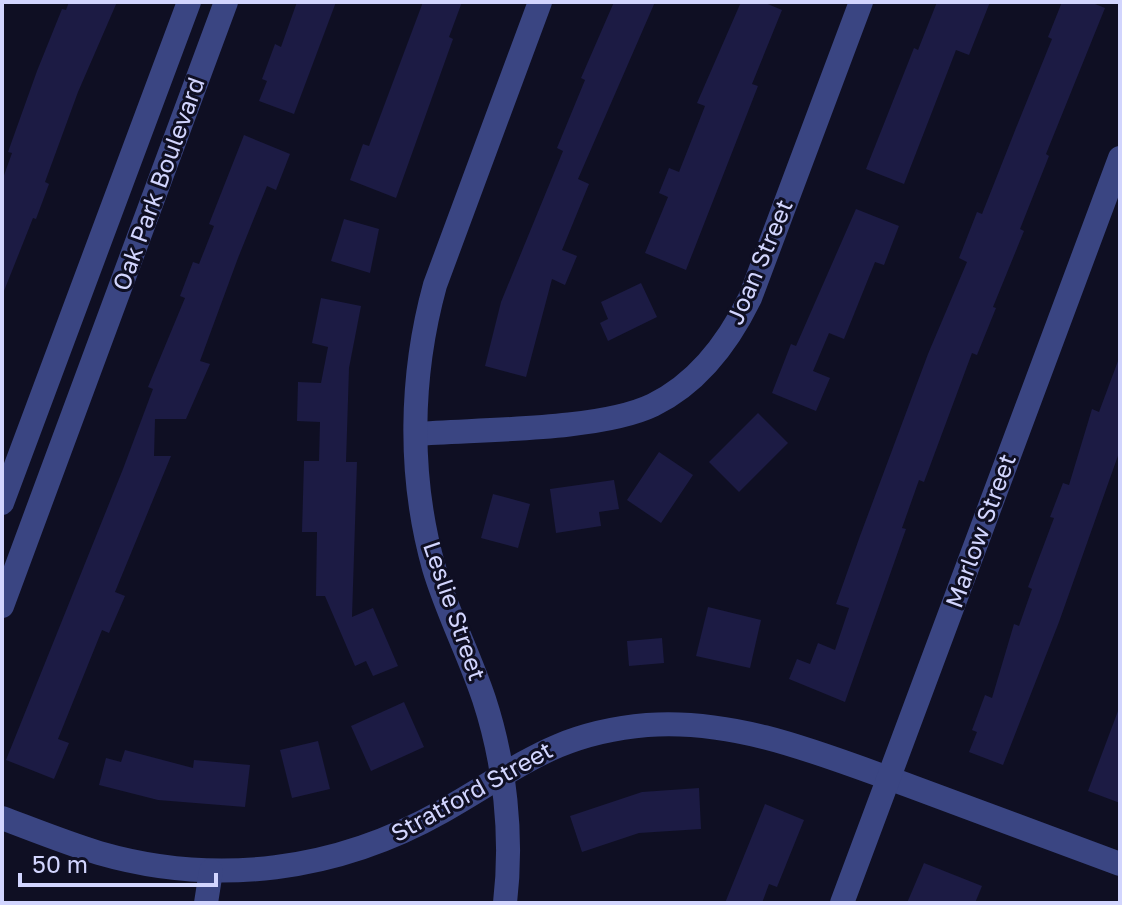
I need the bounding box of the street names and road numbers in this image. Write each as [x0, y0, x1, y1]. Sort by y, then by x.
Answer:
street label: Oak Park Boulevard [106, 73, 210, 294]
street label: Joan Street [719, 194, 798, 328]
street label: Marlow Street [938, 450, 1021, 611]
street label: Leslie Street [418, 537, 493, 684]
street label: Stratford Street [385, 734, 557, 847]

